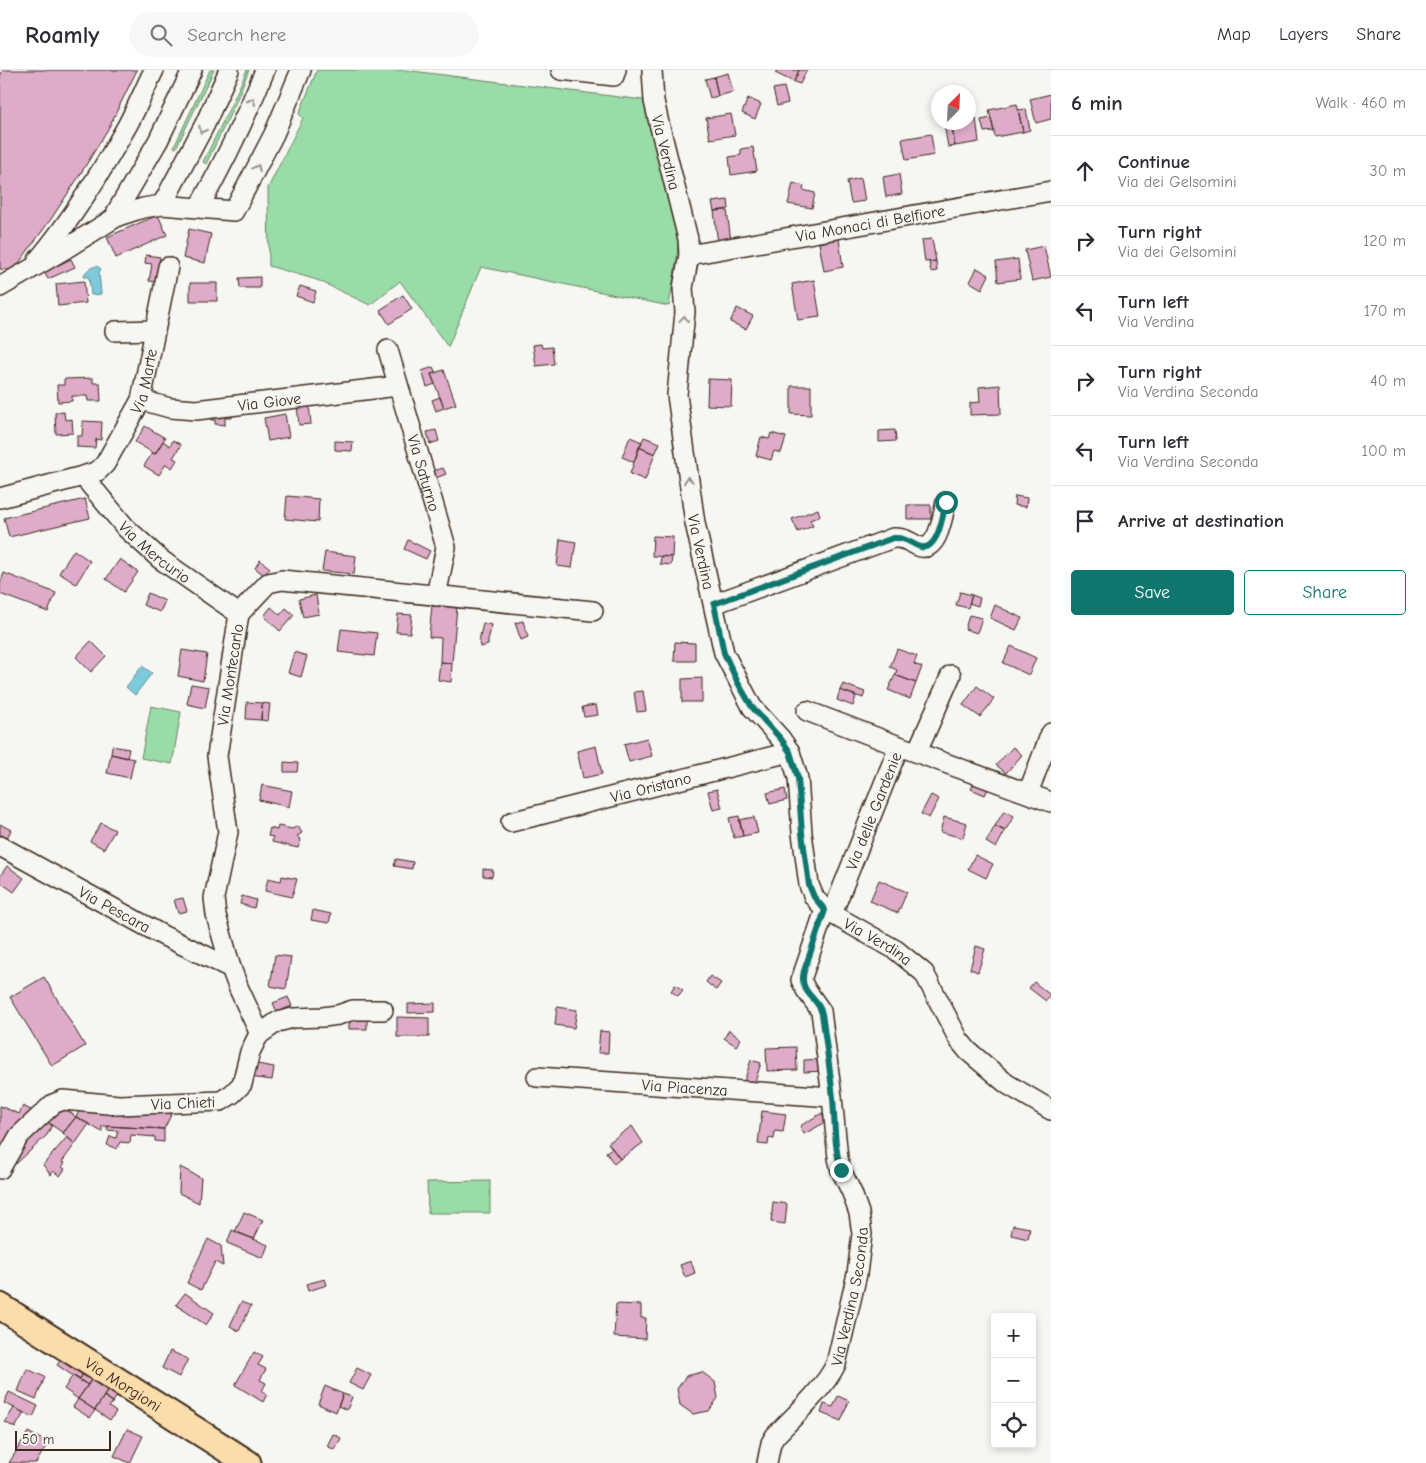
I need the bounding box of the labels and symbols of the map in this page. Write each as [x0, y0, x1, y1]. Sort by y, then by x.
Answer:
north arrow [931, 85, 976, 130]
one-way arrow [246, 97, 257, 106]
street label: Via Verdina [647, 113, 683, 192]
one-way arrow [198, 125, 208, 134]
one-way arrow [251, 164, 261, 173]
street label: Via Monaci di Belfiore [794, 202, 946, 246]
one-way arrow [678, 315, 689, 323]
street label: Via Marte [127, 347, 161, 417]
street label: Via Giove [237, 390, 302, 415]
street label: Via Saturno [403, 432, 443, 514]
one-way arrow [684, 476, 694, 485]
route start [935, 491, 958, 514]
street label: Via Verdina [684, 513, 718, 591]
street label: Via Mercurio [114, 518, 194, 587]
street label: Via Montecarlo [214, 622, 247, 727]
street label: Via delle Gardenie [842, 750, 906, 873]
street label: Via Oristano [609, 769, 693, 807]
street label: Via Pescara [75, 883, 153, 937]
street label: Via Verdina [840, 914, 915, 969]
street label: Via Piacenza [641, 1076, 728, 1100]
street label: Via Chieti [151, 1093, 216, 1114]
route end [830, 1159, 853, 1182]
street label: Via Verdina Seconda [828, 1226, 872, 1368]
street label: Via Morgioni [81, 1354, 164, 1416]
scale bar [15, 1428, 111, 1451]

